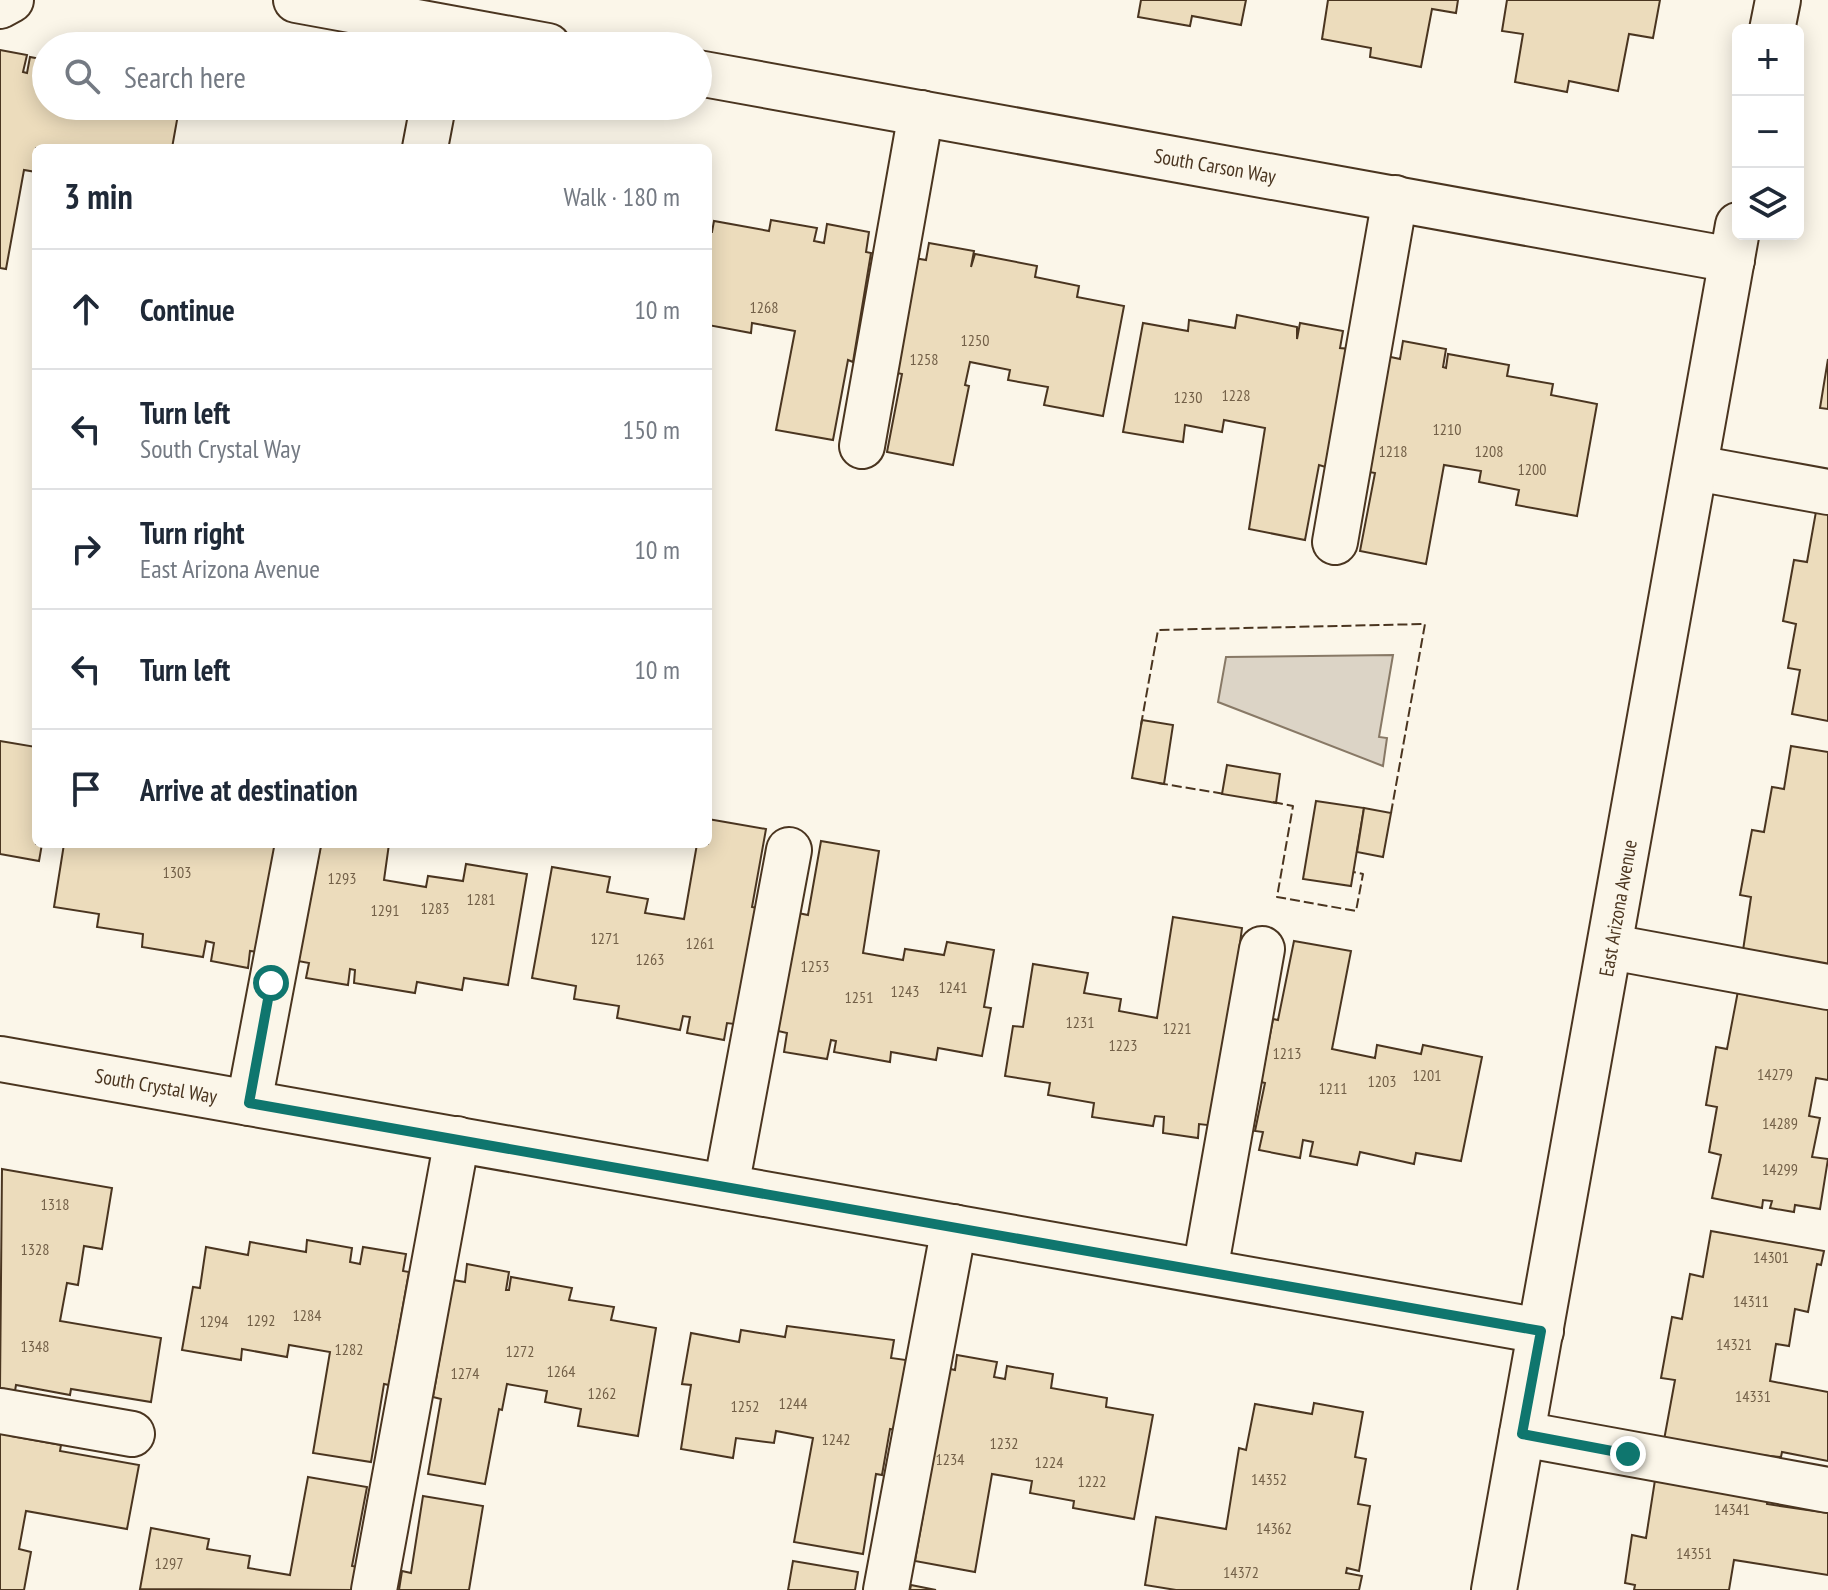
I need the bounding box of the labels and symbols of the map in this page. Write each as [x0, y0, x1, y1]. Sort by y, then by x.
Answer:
street label: South Carson Way [1152, 143, 1278, 190]
house number: 1268 [750, 297, 778, 317]
house number: 1250 [961, 330, 989, 350]
house number: 1258 [910, 349, 938, 369]
house number: 1228 [1222, 385, 1250, 405]
house number: 1230 [1174, 387, 1202, 407]
house number: 1210 [1433, 419, 1461, 439]
house number: 1218 [1379, 441, 1407, 461]
house number: 1208 [1475, 441, 1503, 461]
house number: 1200 [1518, 459, 1546, 479]
street label: East Arizona Avenue [1593, 838, 1643, 978]
house number: 1303 [163, 862, 191, 882]
house number: 1293 [328, 868, 356, 888]
house number: 1281 [467, 889, 495, 909]
house number: 1283 [421, 898, 449, 918]
house number: 1291 [371, 900, 399, 920]
house number: 1271 [591, 928, 619, 948]
house number: 1261 [686, 933, 714, 953]
house number: 1263 [636, 949, 664, 969]
house number: 1253 [801, 956, 829, 976]
route start [253, 965, 289, 1001]
house number: 1241 [939, 977, 967, 997]
house number: 1243 [891, 981, 919, 1001]
house number: 1251 [845, 987, 873, 1007]
house number: 1231 [1066, 1012, 1094, 1032]
house number: 1221 [1163, 1018, 1191, 1038]
house number: 1223 [1109, 1035, 1137, 1055]
house number: 1213 [1273, 1043, 1301, 1063]
street label: South Crystal Way [93, 1062, 220, 1110]
house number: 14279 [1757, 1064, 1793, 1084]
house number: 1201 [1413, 1065, 1441, 1085]
house number: 1203 [1368, 1071, 1396, 1091]
house number: 1211 [1319, 1078, 1347, 1098]
house number: 14289 [1762, 1113, 1798, 1133]
house number: 14299 [1762, 1159, 1798, 1179]
house number: 1318 [41, 1194, 69, 1214]
house number: 1328 [21, 1239, 49, 1259]
house number: 14301 [1753, 1247, 1789, 1267]
house number: 14311 [1733, 1291, 1769, 1311]
house number: 1284 [293, 1305, 321, 1325]
house number: 1292 [247, 1310, 275, 1330]
house number: 1294 [200, 1311, 228, 1331]
house number: 14321 [1716, 1334, 1752, 1354]
house number: 1348 [21, 1336, 49, 1356]
house number: 1282 [335, 1339, 363, 1359]
house number: 1272 [506, 1341, 534, 1361]
house number: 1264 [547, 1361, 575, 1381]
house number: 1274 [451, 1363, 479, 1383]
house number: 1262 [588, 1383, 616, 1403]
house number: 14331 [1735, 1386, 1771, 1406]
house number: 1244 [779, 1393, 807, 1413]
house number: 1252 [731, 1396, 759, 1416]
house number: 1242 [822, 1429, 850, 1449]
house number: 1232 [990, 1433, 1018, 1453]
route end [1610, 1436, 1646, 1472]
house number: 1234 [936, 1449, 964, 1469]
house number: 1224 [1035, 1452, 1063, 1472]
house number: 14352 [1251, 1469, 1287, 1489]
house number: 1222 [1078, 1471, 1106, 1491]
house number: 14341 [1714, 1499, 1750, 1519]
house number: 14362 [1256, 1518, 1292, 1538]
house number: 14351 [1676, 1543, 1712, 1563]
house number: 1297 [155, 1553, 183, 1573]
house number: 14372 [1223, 1562, 1259, 1582]

